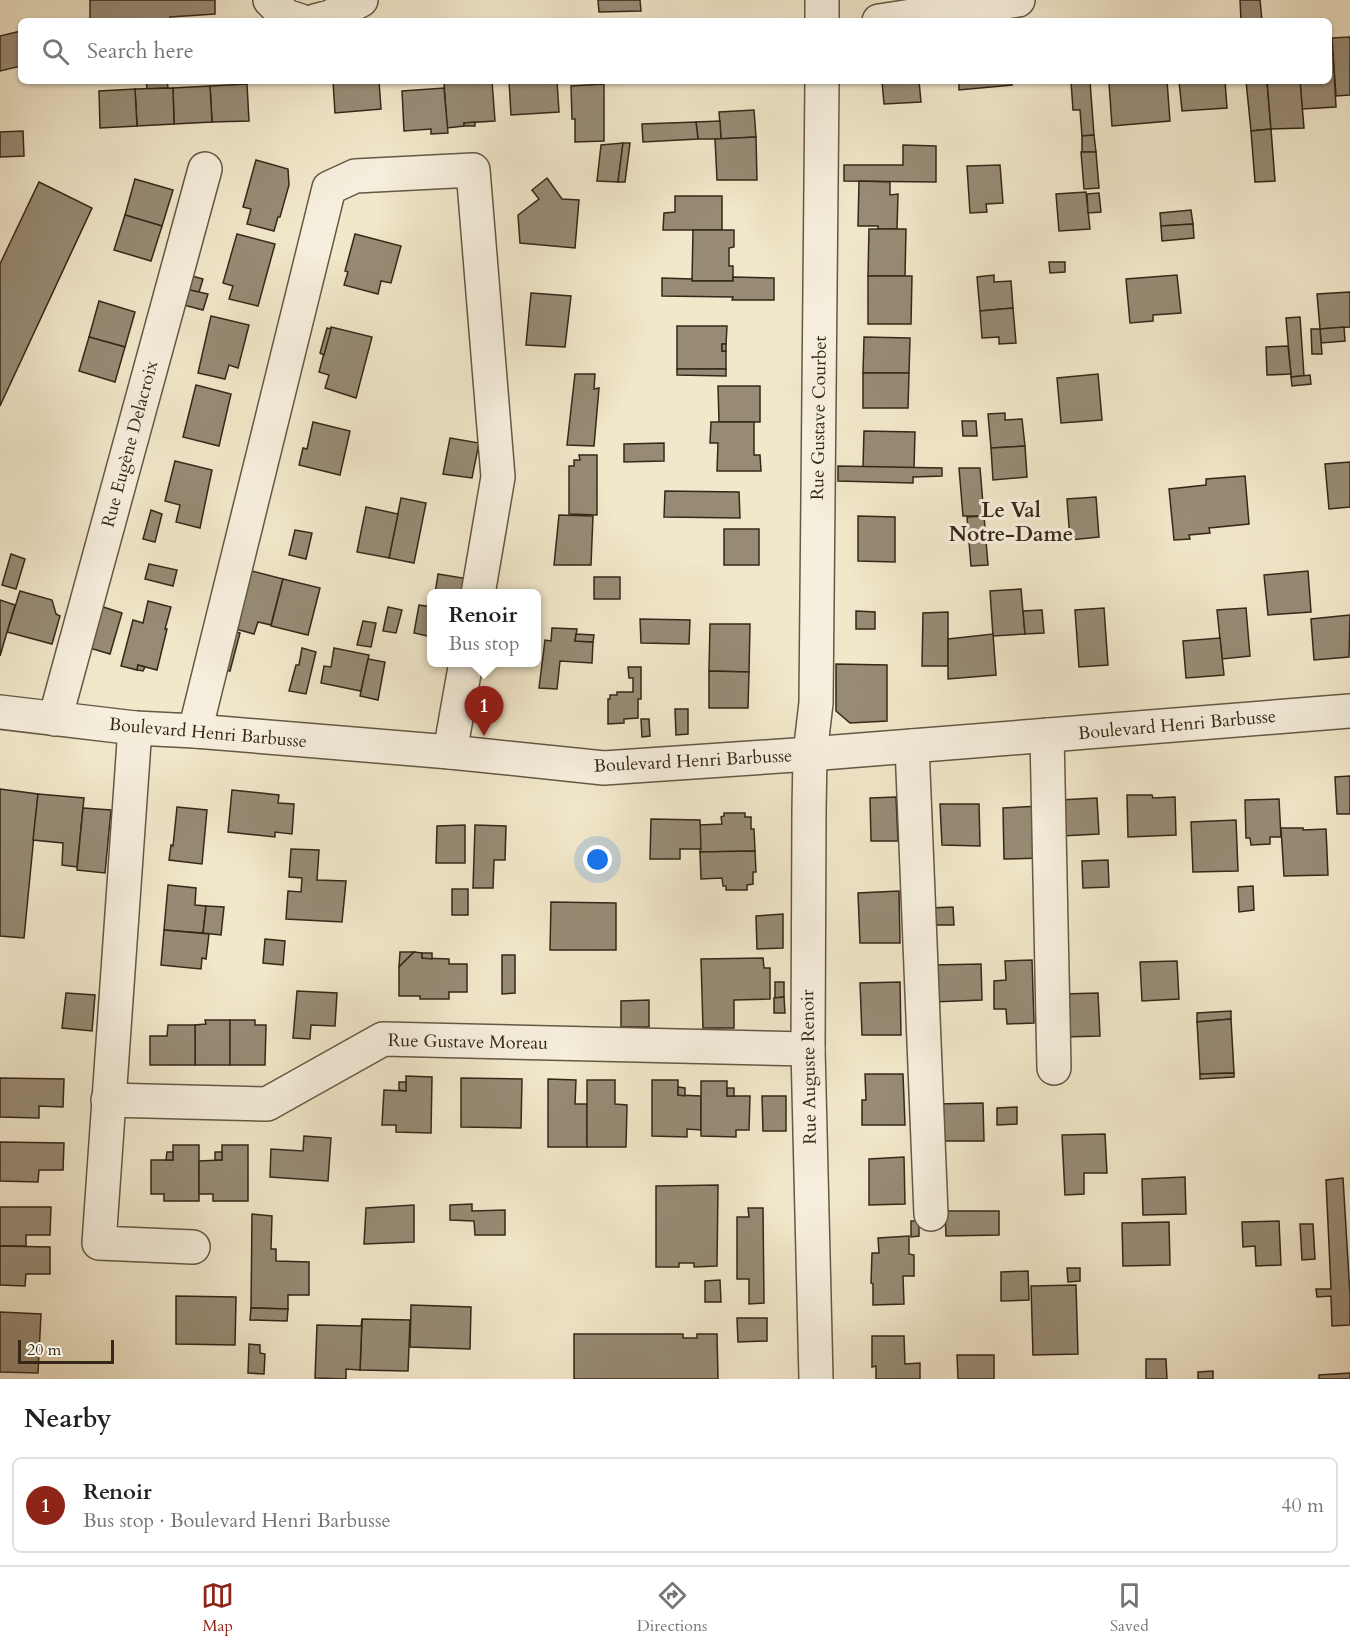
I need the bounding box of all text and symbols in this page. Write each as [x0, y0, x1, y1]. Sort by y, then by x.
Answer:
search box [18, 18, 1332, 84]
icon: search [39, 35, 72, 68]
text: Search here [87, 36, 194, 66]
street label: Rue Gustave Courbet [805, 335, 833, 500]
street label: Rue Eugène Delacroix [96, 358, 164, 530]
district label: Le Val Notre-Dame [949, 496, 1073, 549]
popup [427, 589, 541, 667]
text: Renoir [448, 600, 517, 630]
text: Bus stop [448, 630, 520, 657]
pin: 1 [464, 686, 504, 736]
street label: Boulevard Henri Barbusse [1077, 704, 1277, 746]
street label: Boulevard Henri Barbusse [108, 712, 308, 754]
street label: Boulevard Henri Barbusse [593, 743, 793, 779]
your location [583, 845, 612, 874]
street label: Rue Auguste Renoir [795, 989, 823, 1145]
street label: Rue Gustave Moreau [388, 1028, 548, 1056]
scale bar [18, 1337, 114, 1364]
text: 20 m [27, 1339, 61, 1361]
text: Nearby [24, 1401, 112, 1436]
text: Renoir [83, 1477, 152, 1507]
text: 1 [40, 1492, 51, 1519]
text: 40 m [1281, 1492, 1324, 1519]
text: Bus stop · Boulevard Henri Barbusse [83, 1507, 391, 1534]
tab: Map [201, 1579, 234, 1637]
tab: Directions [637, 1579, 707, 1637]
tab: Saved [1110, 1579, 1149, 1637]

